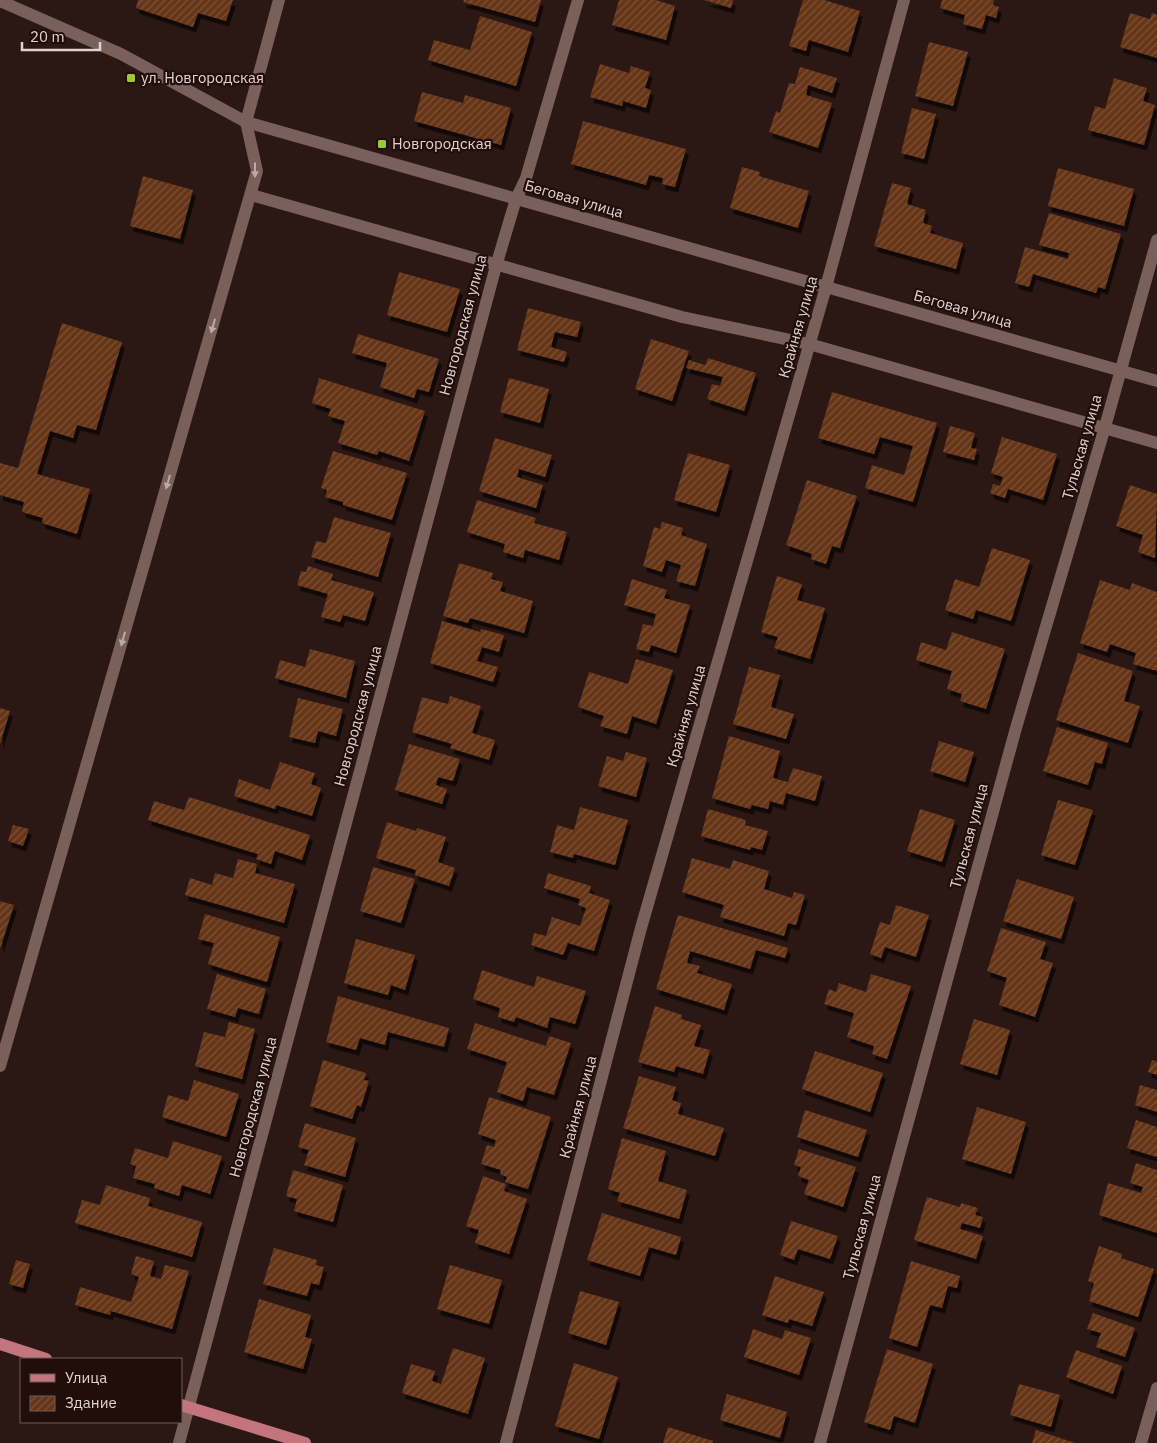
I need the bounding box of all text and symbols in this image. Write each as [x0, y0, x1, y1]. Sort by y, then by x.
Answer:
scale bar [22, 20, 100, 52]
text: 20 m [30, 27, 65, 46]
place label: ул. Новгородская [141, 68, 264, 87]
marker: ул. Новгородская [125, 72, 137, 84]
place label: Новгородская [392, 134, 492, 153]
marker: Новгородская [376, 138, 388, 150]
one-way arrow [251, 162, 259, 178]
street label: Беговая улица [523, 175, 626, 222]
street label: Новгородская улица [435, 252, 490, 397]
street label: Крайняя улица [774, 274, 821, 380]
street label: Беговая улица [912, 285, 1015, 332]
one-way arrow [208, 319, 216, 334]
street label: Тульская улица [1057, 392, 1106, 502]
one-way arrow [163, 475, 171, 490]
one-way arrow [119, 631, 127, 646]
street label: Новгородская улица [330, 643, 385, 788]
street label: Крайняя улица [662, 663, 709, 769]
street label: Тульская улица [945, 781, 992, 891]
street label: Новгородская улица [225, 1034, 280, 1179]
street label: Крайняя улица [555, 1053, 600, 1160]
street label: Тульская улица [838, 1172, 885, 1282]
legend [20, 1358, 182, 1423]
text: Улица [65, 1368, 107, 1387]
text: Здание [65, 1393, 117, 1412]

